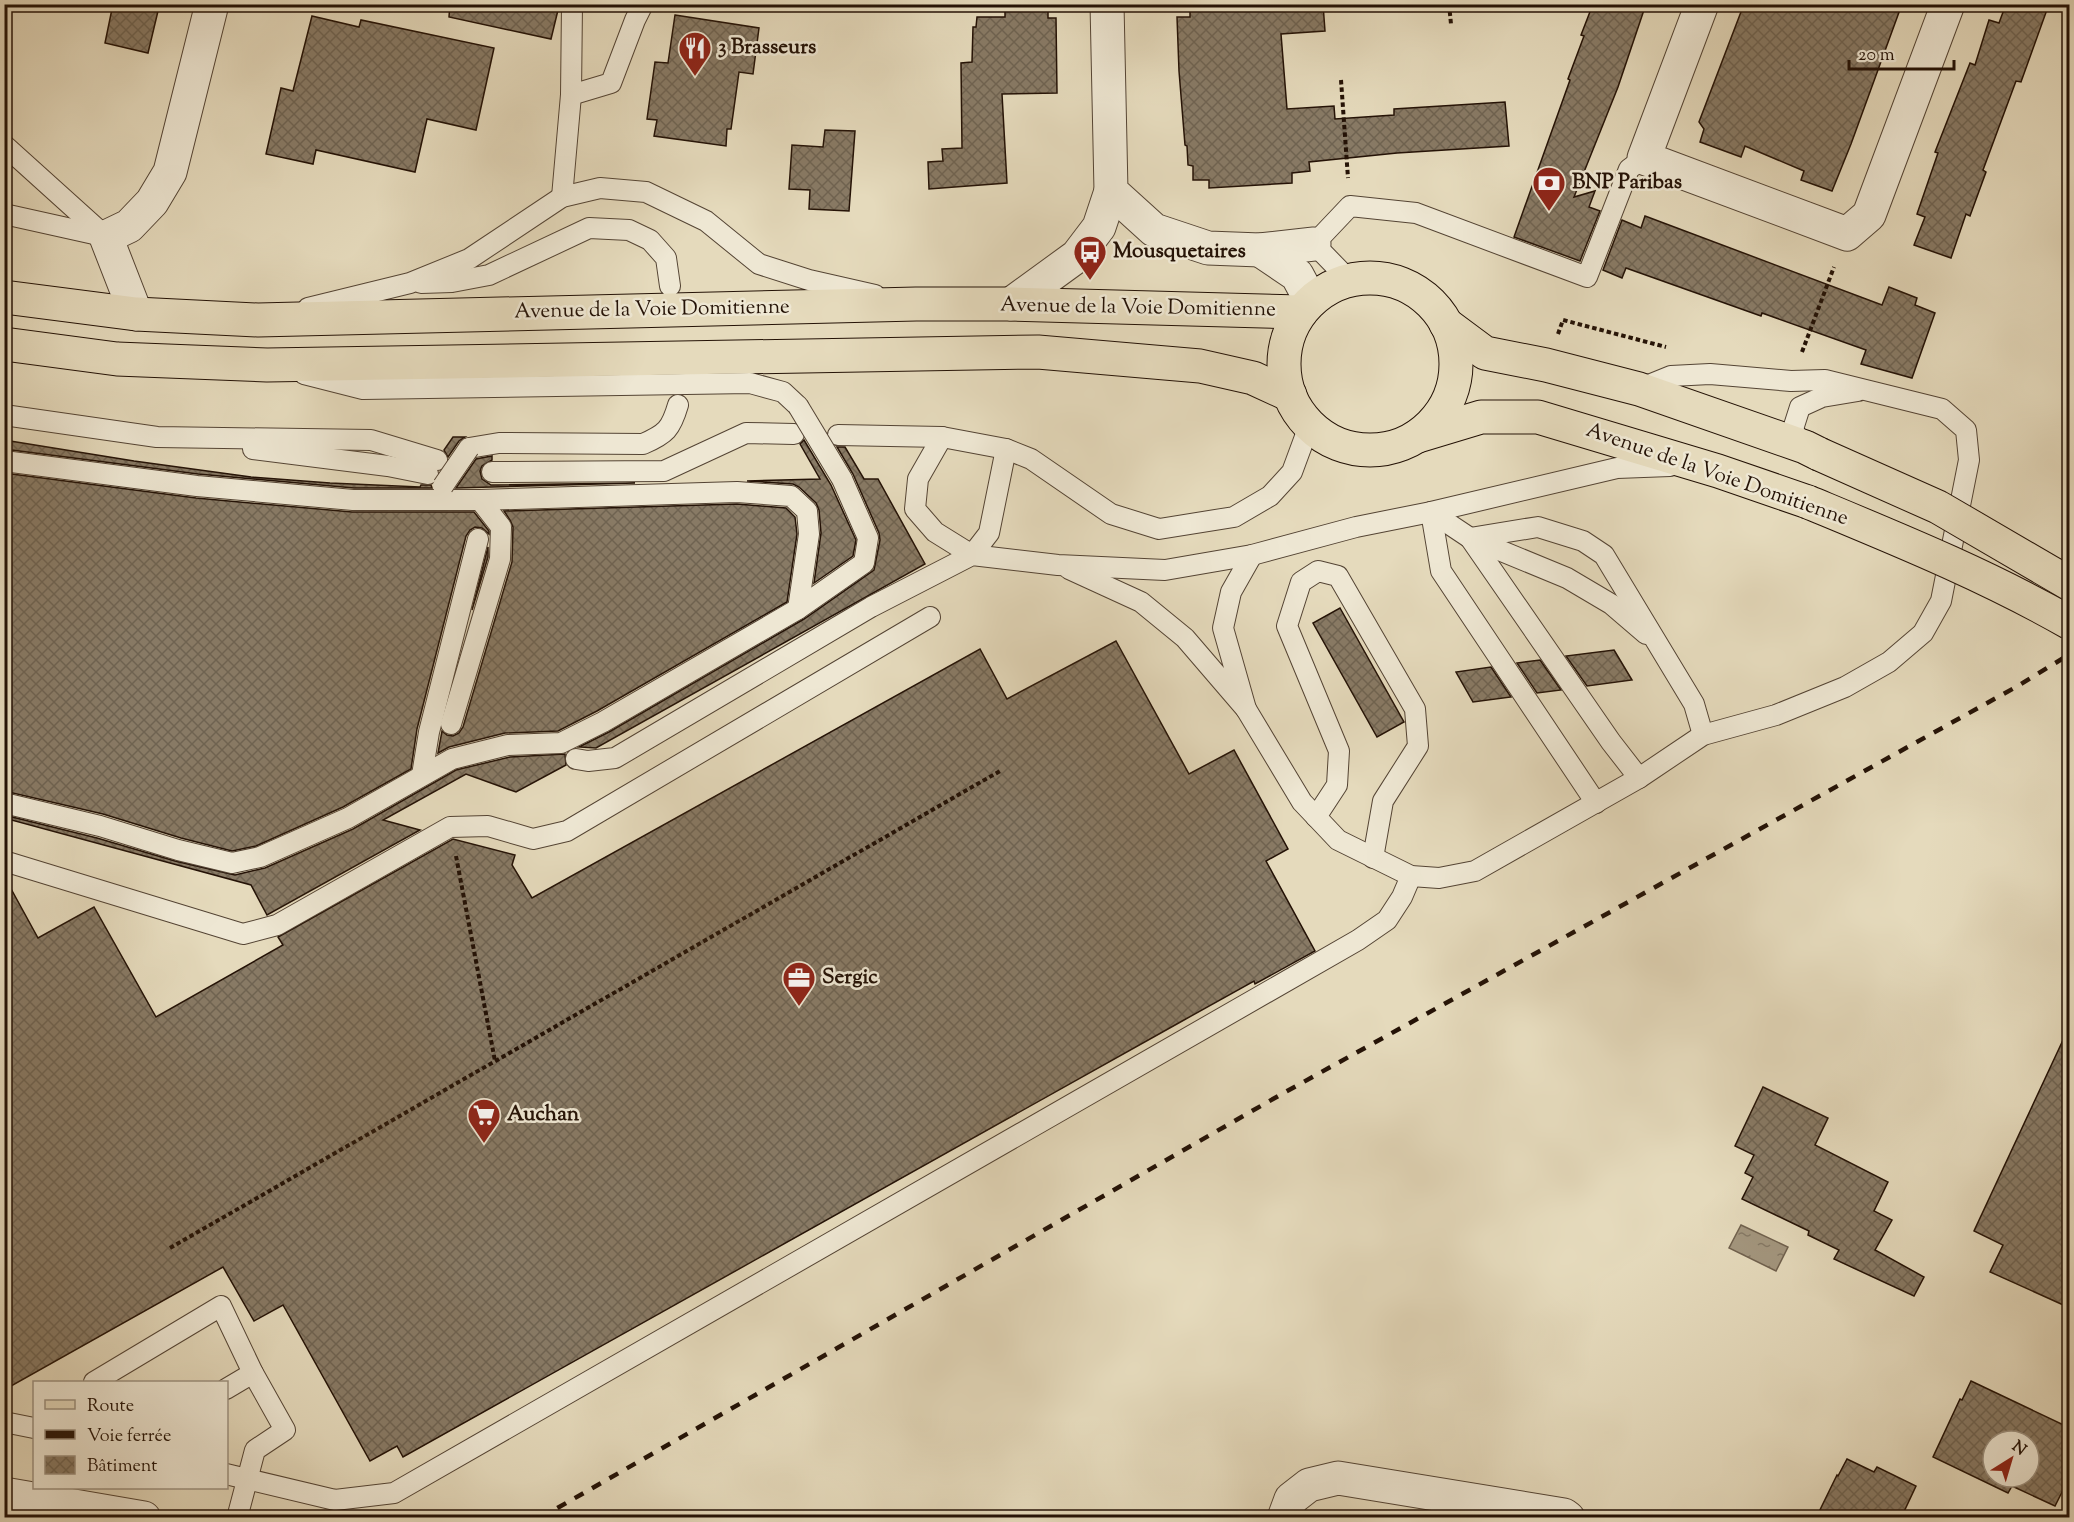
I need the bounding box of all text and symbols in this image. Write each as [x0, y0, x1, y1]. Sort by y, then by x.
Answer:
restaurant icon: 3 Brasseurs [677, 30, 713, 77]
place label: 3 Brasseurs [718, 33, 816, 63]
scale bar [1849, 33, 1954, 71]
text: 20 m [1858, 43, 1895, 69]
bank icon: BNP Paribas [1531, 165, 1567, 212]
place label: BNP Paribas [1572, 168, 1682, 198]
bus stop icon: Mousquetaires [1072, 234, 1108, 281]
place label: Mousquetaires [1113, 237, 1246, 267]
street label: Avenue de la Voie Domitienne [1000, 291, 1276, 325]
street label: Avenue de la Voie Domitienne [514, 293, 790, 327]
street label: Avenue de la Voie Domitienne [1582, 416, 1852, 534]
office icon: Sergic [781, 960, 817, 1007]
place label: Sergic [822, 963, 878, 993]
supermarket icon: Auchan [466, 1097, 502, 1144]
place label: Auchan [507, 1100, 580, 1130]
legend [33, 1381, 228, 1489]
text: Route [87, 1394, 134, 1420]
text: Voie ferrée [87, 1424, 171, 1450]
north arrow [1981, 1429, 2041, 1489]
text: N [2006, 1436, 2031, 1462]
text: Bâtiment [87, 1454, 157, 1480]

